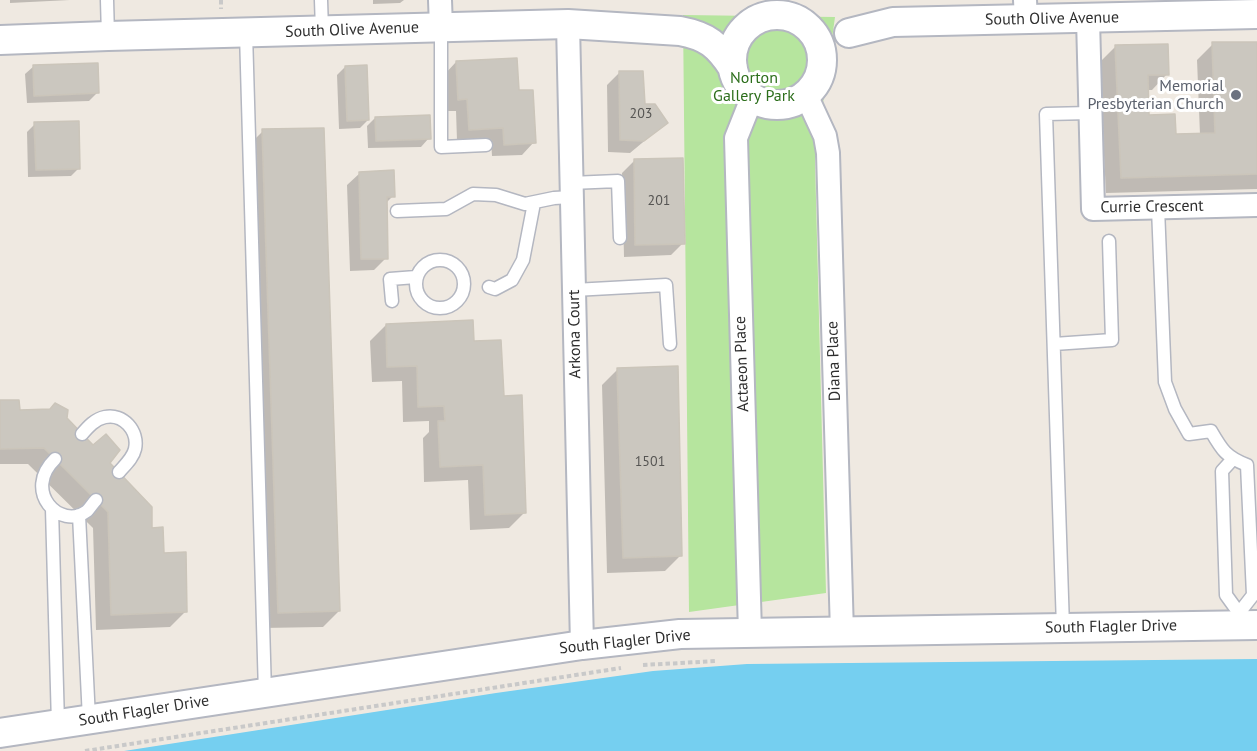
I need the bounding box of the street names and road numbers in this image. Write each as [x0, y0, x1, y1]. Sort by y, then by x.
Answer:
street label: South Olive Avenue [985, 8, 1119, 30]
street label: South Olive Avenue [285, 18, 419, 42]
street label: Currie Crescent [1100, 196, 1204, 218]
street label: Arkona Court [565, 289, 585, 379]
street label: Actaeon Place [731, 316, 753, 412]
street label: Diana Place [823, 321, 845, 401]
street label: South Flagler Drive [1045, 616, 1177, 638]
street label: South Flagler Drive [558, 626, 692, 658]
street label: South Flagler Drive [77, 691, 211, 731]

